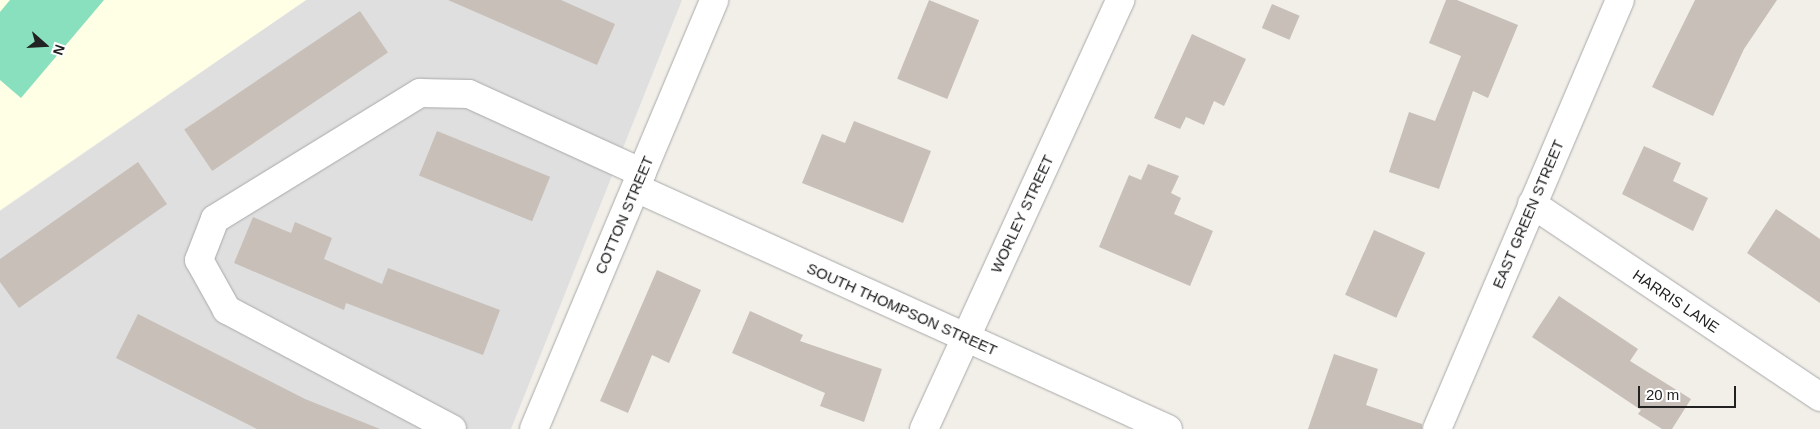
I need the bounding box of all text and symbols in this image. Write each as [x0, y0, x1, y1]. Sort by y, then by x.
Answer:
north arrow [20, 20, 70, 70]
text: N [50, 42, 68, 57]
street label: EAST GREEN STREET [1488, 137, 1568, 291]
street label: WORLEY STREET [987, 152, 1057, 276]
street label: COTTON STREET [591, 153, 657, 277]
street label: SOUTH THOMPSON STREET [804, 259, 1000, 359]
street label: HARRIS LANE [1630, 266, 1722, 336]
scale bar [1640, 376, 1738, 408]
text: 20 m [1646, 386, 1679, 403]

